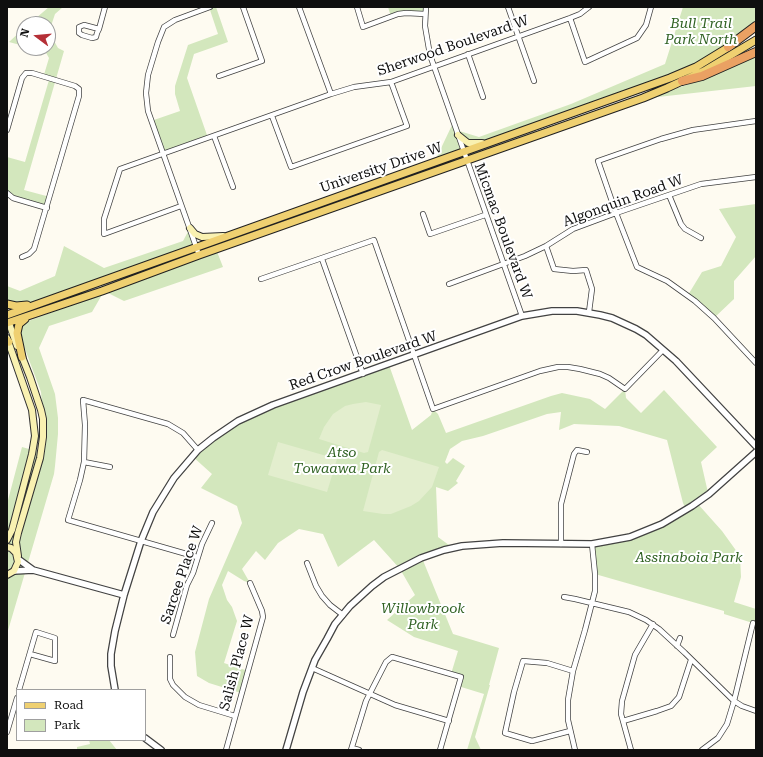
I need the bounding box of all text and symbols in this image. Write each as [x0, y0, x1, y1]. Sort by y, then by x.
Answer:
street label: Sherwood Boulevard W [375, 12, 531, 80]
north arrow [16, 16, 56, 56]
park label: Bull Trail Park North [665, 16, 737, 48]
text: N [18, 27, 32, 39]
street label: University Drive W [318, 139, 444, 197]
street label: Micmac Boulevard W [471, 161, 535, 301]
street label: Algonquin Road W [561, 171, 685, 231]
street label: Red Crow Boulevard W [287, 328, 439, 394]
park label: Atso Towaawa Park [293, 445, 391, 478]
street label: Sarcee Place W [157, 524, 207, 626]
park label: Assinaboia Park [635, 550, 743, 566]
park label: Willowbrook Park [381, 601, 465, 634]
street label: Salish Place W [216, 613, 258, 713]
legend [16, 689, 146, 741]
text: Road [54, 698, 83, 712]
text: Park [54, 718, 80, 732]

